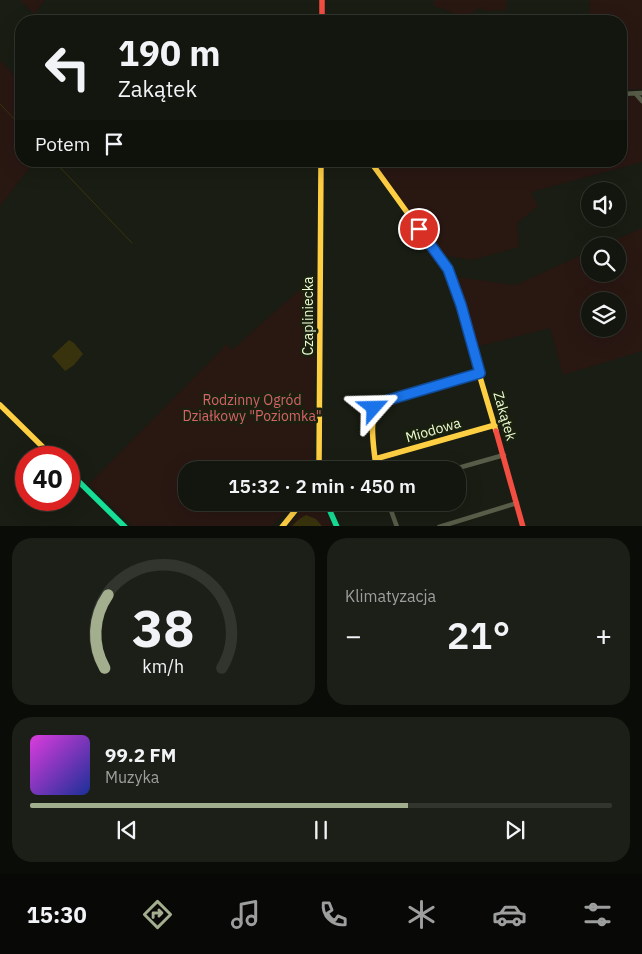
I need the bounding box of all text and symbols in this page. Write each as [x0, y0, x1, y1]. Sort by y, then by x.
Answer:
text: 190 m [118, 30, 221, 76]
icon: left [35, 35, 100, 100]
text: Zakątek [118, 74, 197, 103]
icon: arrive [100, 130, 128, 158]
text: Potem [35, 132, 90, 156]
map controls [581, 182, 626, 337]
button: sound [581, 182, 626, 227]
pin [398, 208, 440, 250]
icon: arrive [405, 215, 433, 243]
button: search [581, 237, 626, 282]
street label: Czapliniecka [299, 276, 317, 356]
button: layers [581, 292, 626, 337]
position arrow [347, 381, 399, 433]
street label: Zakątek [489, 389, 521, 443]
park label: Rodzinny Ogród Działkowy "Poziomka" [182, 391, 322, 425]
street label: Miodowa [403, 413, 463, 446]
speed limit sign: 40 [15, 446, 80, 511]
text: 15:32 · 2 min · 450 m [228, 474, 416, 498]
text: Klimatyzacja [345, 586, 436, 606]
text: 38 [132, 594, 195, 661]
text: 21° [447, 610, 510, 659]
text: − [345, 617, 362, 654]
text: + [595, 617, 612, 654]
text: km/h [143, 655, 185, 678]
text: 99.2 FM [105, 743, 176, 767]
text: Muzyka [105, 767, 159, 787]
icon: previous [113, 816, 141, 844]
icon: pause [307, 816, 335, 844]
icon: next [501, 816, 529, 844]
icon: directions [140, 897, 175, 932]
icon: music [228, 897, 263, 932]
icon: phone [316, 897, 351, 932]
icon: climate [404, 897, 439, 932]
icon: car [492, 897, 527, 932]
icon: filters [580, 897, 615, 932]
text: 15:30 [27, 900, 87, 929]

